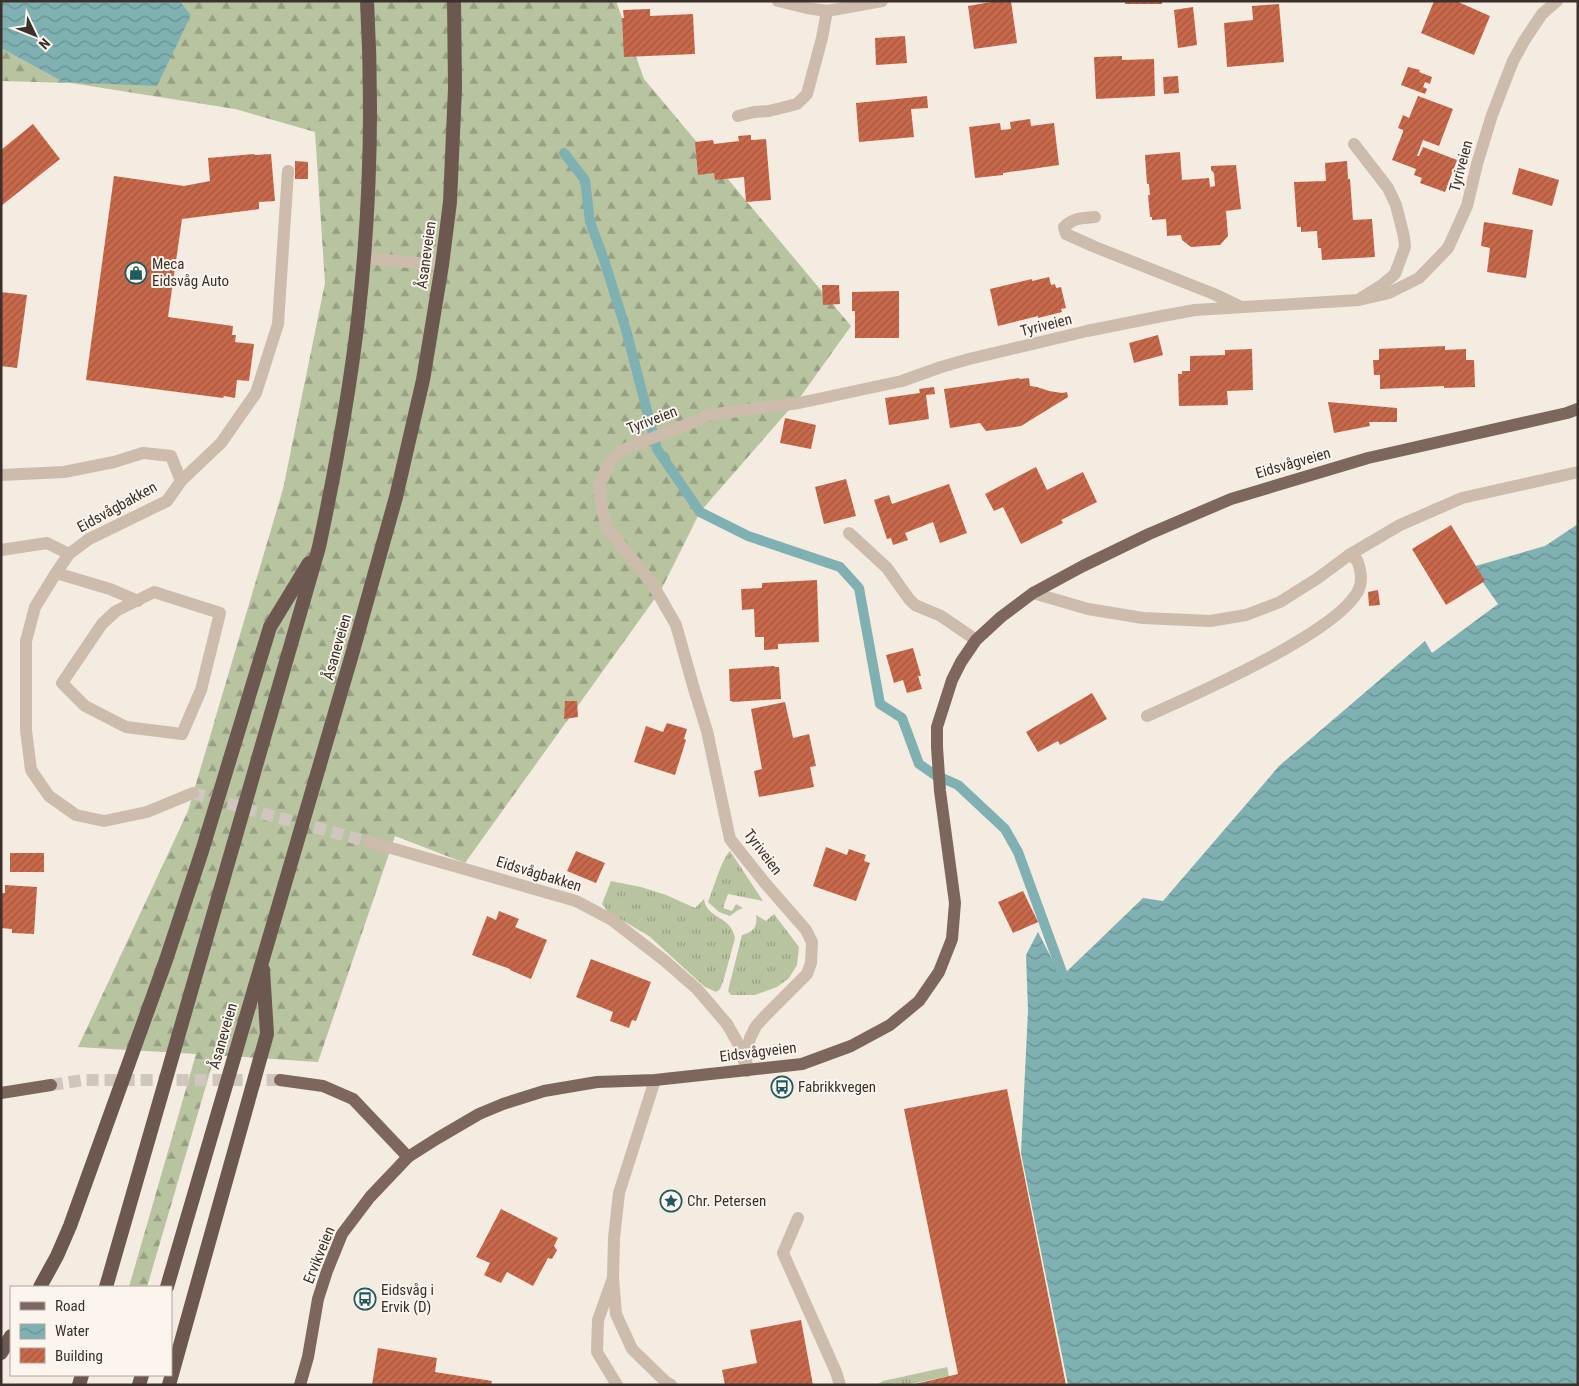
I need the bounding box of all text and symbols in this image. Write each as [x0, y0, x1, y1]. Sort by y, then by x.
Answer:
north arrow [10, 10, 60, 60]
text: N [36, 35, 53, 52]
street label: Tyriveien [1445, 138, 1477, 194]
street label: Åsaneveien [412, 220, 440, 290]
place label: Meca Eidsvåg Auto [152, 255, 229, 290]
shop icon: Meca Eidsvåg Auto [124, 261, 148, 285]
street label: Tyriveien [1018, 310, 1074, 340]
street label: Tyriveien [624, 402, 680, 438]
street label: Eidsvågveien [1253, 444, 1333, 482]
street label: Eidsvågbakken [74, 478, 160, 536]
street label: Åsaneveien [319, 612, 355, 682]
street label: Tyriveien [740, 826, 786, 878]
street label: Eidsvågbakken [494, 852, 584, 896]
street label: Åsaneveien [205, 1001, 241, 1071]
street label: Eidsvågveien [719, 1038, 797, 1066]
bus stop icon: Fabrikkvegen [770, 1075, 794, 1099]
place label: Fabrikkvegen [798, 1078, 876, 1096]
place icon: Chr. Petersen [659, 1189, 683, 1213]
place label: Chr. Petersen [687, 1192, 766, 1210]
street label: Ervikveien [299, 1224, 339, 1286]
place label: Eidsvåg i Ervik (D) [381, 1281, 434, 1316]
legend [10, 1286, 172, 1376]
bus stop icon: Eidsvåg i Ervik (D) [353, 1287, 377, 1311]
text: Road [55, 1297, 85, 1315]
text: Water [55, 1322, 90, 1340]
text: Building [55, 1347, 103, 1365]

